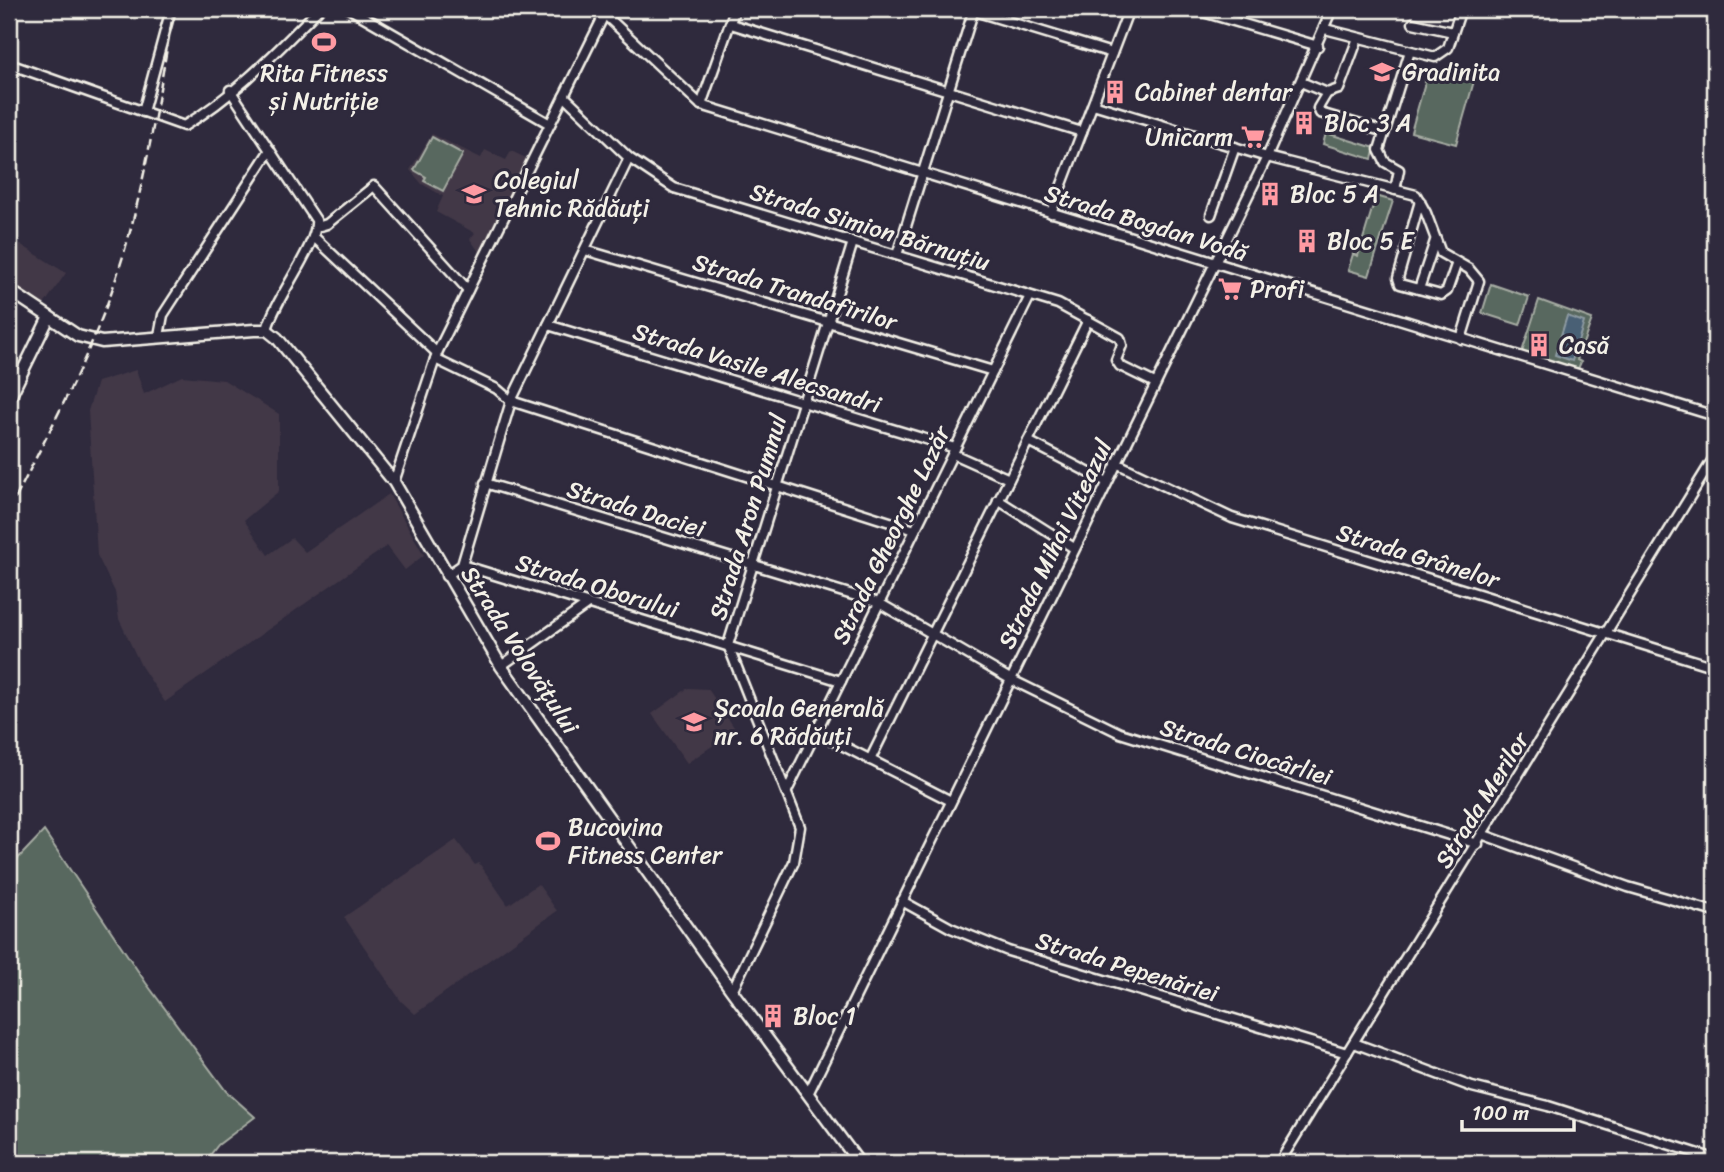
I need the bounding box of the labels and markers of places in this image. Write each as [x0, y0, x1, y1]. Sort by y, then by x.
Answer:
sports icon: Rita Fitness și Nutriție [310, 28, 338, 56]
place label: Gradinita [1402, 51, 1500, 93]
place label: Rita Fitness și Nutriție [260, 52, 388, 122]
school or university icon: Gradinita [1368, 58, 1396, 86]
place label: Cabinet dentar [1135, 71, 1294, 113]
building icon: Cabinet dentar [1101, 78, 1129, 106]
place label: Bloc 3 A [1324, 102, 1412, 144]
building icon: Bloc 3 A [1290, 109, 1318, 137]
place label: Unicarm [1145, 116, 1233, 158]
supermarket icon: Unicarm [1239, 123, 1267, 151]
place label: Colegiul Tehnic Rădăuți [494, 159, 651, 229]
place label: Bloc 5 A [1290, 173, 1379, 215]
school or university icon: Colegiul Tehnic Rădăuți [460, 180, 488, 208]
building icon: Bloc 5 A [1256, 180, 1284, 208]
place label: Bloc 5 E [1327, 220, 1415, 262]
building icon: Bloc 5 E [1293, 227, 1321, 255]
place label: Profi [1250, 268, 1306, 310]
supermarket icon: Profi [1216, 275, 1244, 303]
place label: Casă [1559, 324, 1610, 366]
building icon: Casă [1525, 331, 1553, 359]
place label: Școala Generală nr. 6 Rădăuți [714, 687, 885, 757]
school or university icon: Școala Generală nr. 6 Rădăuți [680, 708, 708, 736]
place label: Bucovina Fitness Center [568, 806, 724, 876]
sports icon: Bucovina Fitness Center [534, 827, 562, 855]
place label: Bloc 1 [793, 995, 856, 1037]
building icon: Bloc 1 [759, 1002, 787, 1030]

